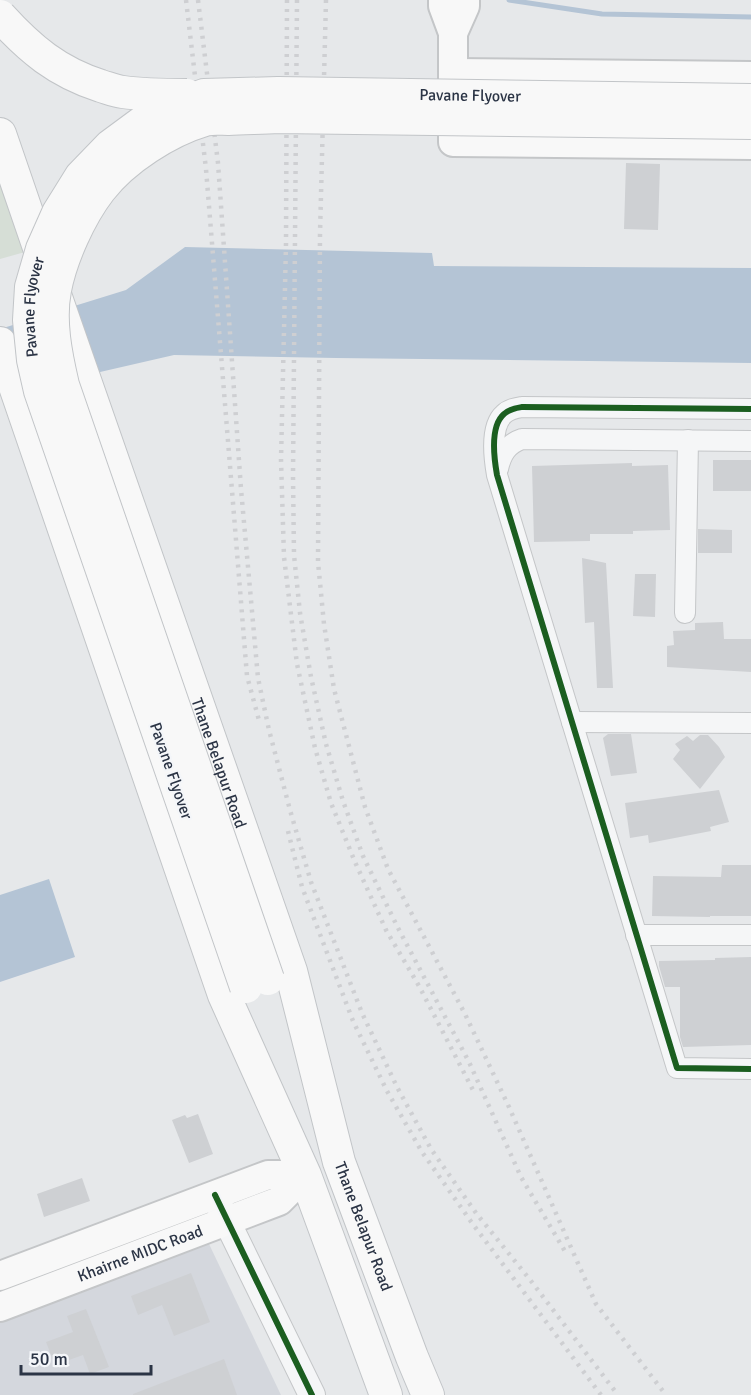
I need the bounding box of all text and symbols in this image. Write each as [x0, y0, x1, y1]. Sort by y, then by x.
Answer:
street label: Pavane Flyover [419, 85, 521, 107]
street label: Pavane Flyover [19, 254, 49, 358]
street label: Thane Belapur Road [187, 695, 250, 831]
street label: Pavane Flyover [145, 720, 197, 822]
street label: Thane Belapur Road [330, 1159, 396, 1294]
street label: Khairne MIDC Road [75, 1221, 206, 1287]
scale bar [21, 1338, 152, 1376]
text: 50 m [30, 1348, 68, 1370]

